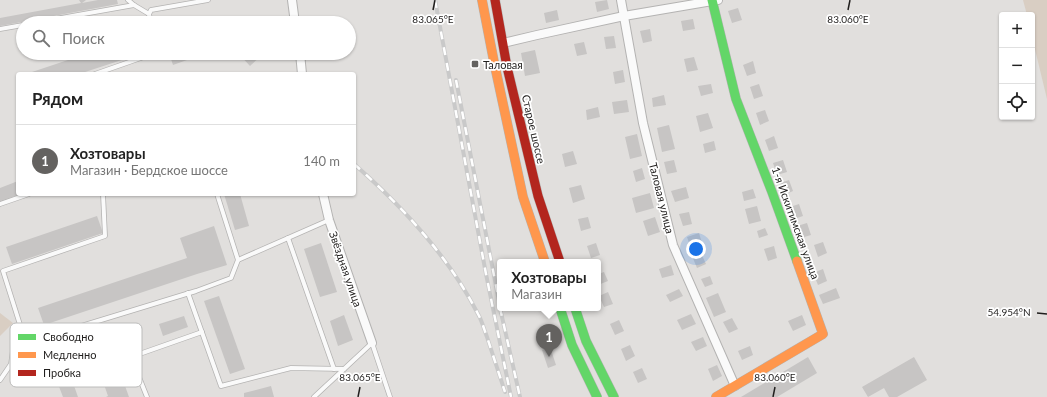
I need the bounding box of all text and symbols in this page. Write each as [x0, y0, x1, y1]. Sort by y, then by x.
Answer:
map controls [999, 12, 1035, 120]
button: + [999, 12, 1035, 48]
text: 83.065°E [412, 13, 454, 25]
text: 83.060°E [827, 13, 869, 25]
search box [16, 16, 356, 60]
icon: search [30, 27, 52, 49]
text: Поиск [62, 29, 105, 47]
button: − [999, 48, 1035, 84]
place label: Таловая [483, 58, 523, 71]
marker: Таловая [470, 59, 480, 69]
button: locate [999, 84, 1035, 120]
text: Рядом [32, 88, 83, 109]
street label: Старое шоссе [520, 93, 548, 165]
text: Хозтовары [70, 144, 146, 162]
text: 1 [41, 153, 49, 169]
text: 140 m [303, 153, 340, 169]
street label: Таловая улица [647, 161, 677, 235]
text: Магазин · Бердское шоссе [70, 162, 228, 178]
street label: 1-я Искитимская улица [770, 165, 822, 281]
street label: Звёздная улица [327, 229, 365, 309]
your location [686, 239, 706, 259]
popup [497, 259, 601, 311]
text: Хозтовары [511, 268, 587, 286]
text: Магазин [511, 286, 562, 302]
text: 54.954°N [987, 306, 1031, 318]
legend [10, 323, 142, 387]
pin: 1 [536, 324, 562, 357]
text: Свободно [43, 330, 94, 343]
text: Медленно [43, 348, 96, 361]
text: Пробка [43, 366, 81, 379]
text: 83.065°E [339, 371, 381, 383]
text: 83.060°E [754, 371, 796, 383]

